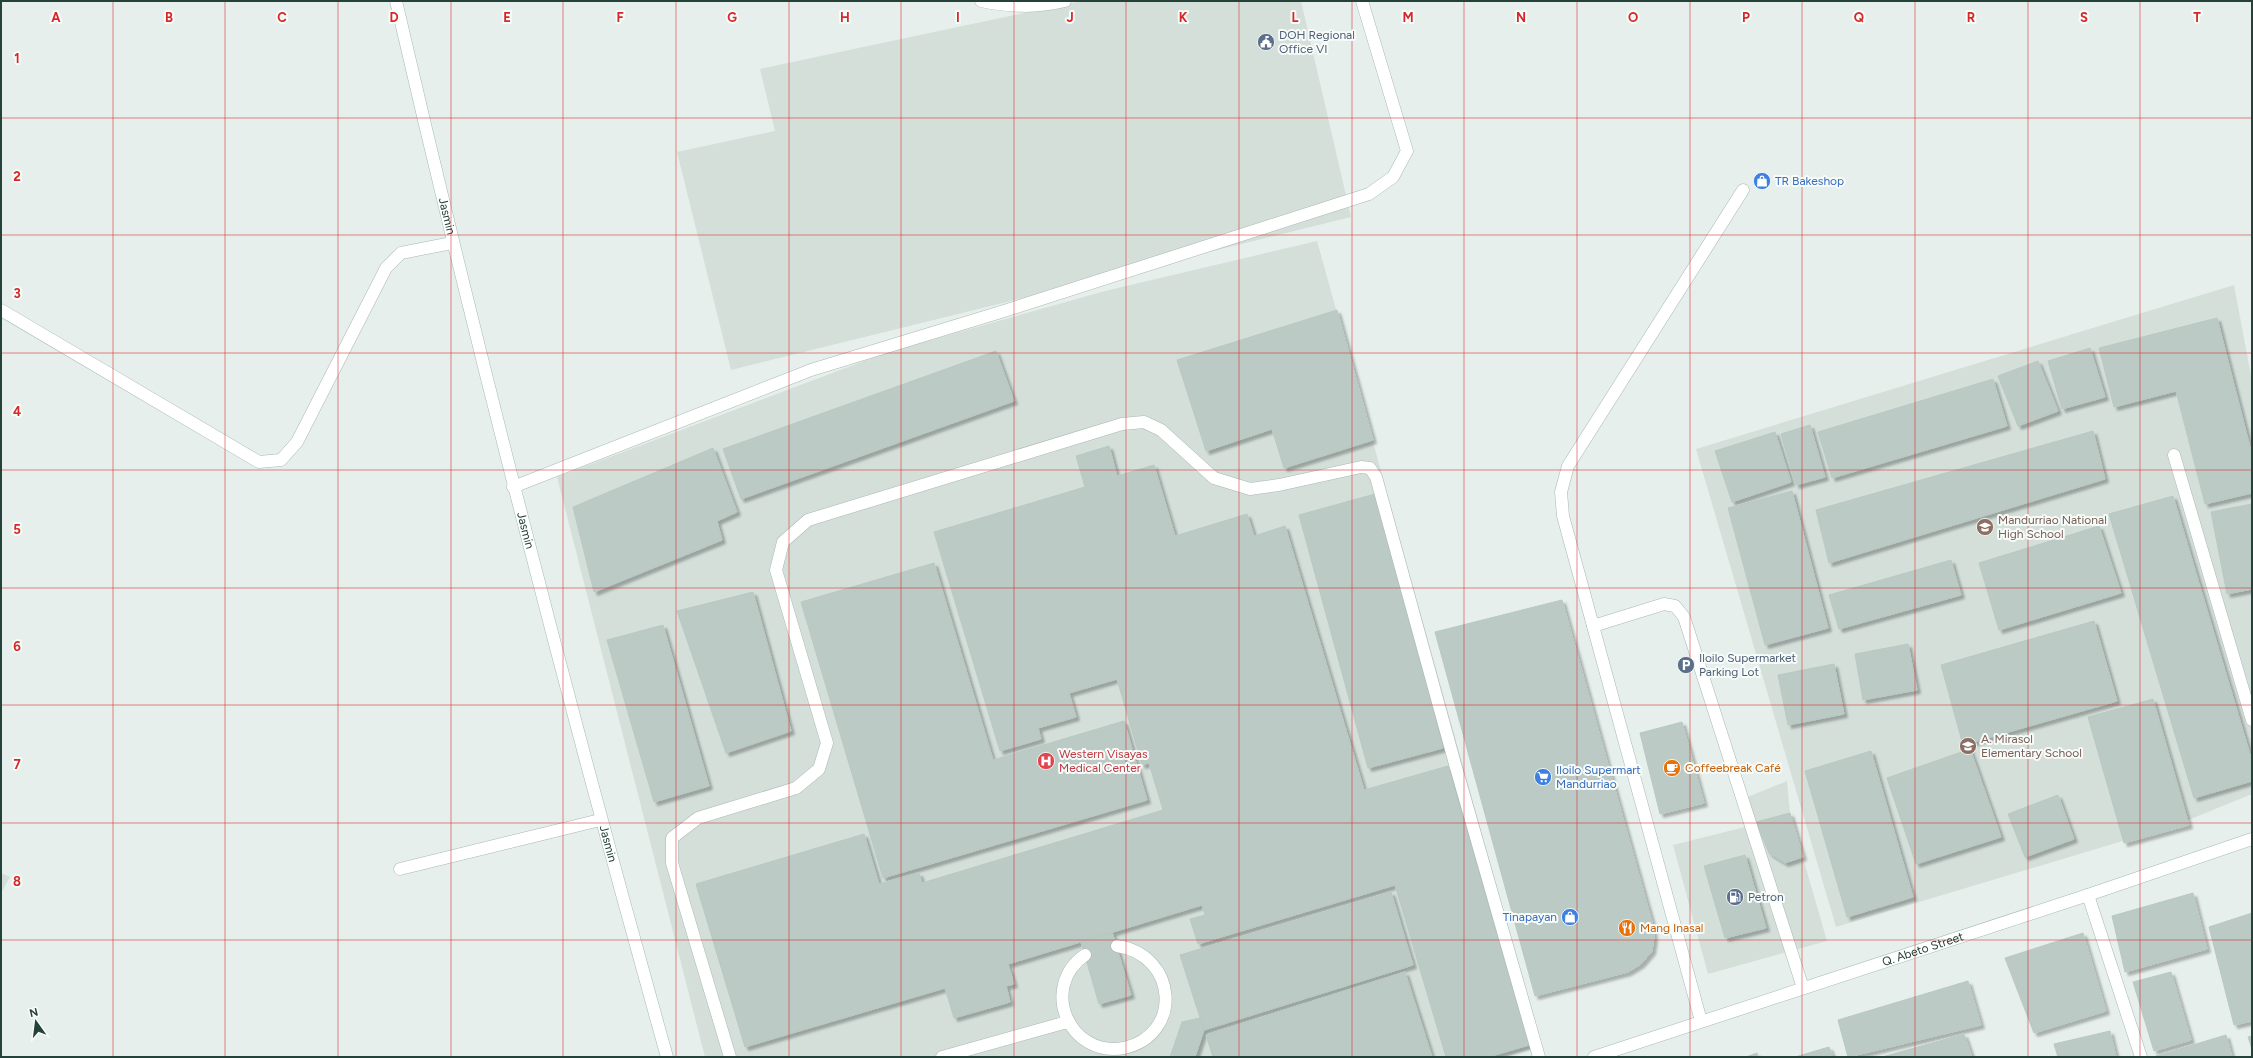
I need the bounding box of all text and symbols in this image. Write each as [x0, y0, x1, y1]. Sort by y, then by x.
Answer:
text: A [51, 10, 61, 25]
text: B [165, 10, 173, 25]
text: C [277, 10, 287, 25]
text: D [389, 10, 399, 25]
text: E [503, 10, 511, 25]
text: F [616, 10, 624, 25]
text: G [727, 10, 737, 25]
text: H [840, 10, 850, 25]
text: I [956, 10, 960, 25]
text: J [1066, 10, 1074, 25]
text: K [1179, 10, 1188, 25]
text: L [1292, 10, 1299, 25]
text: M [1402, 10, 1414, 25]
text: N [1516, 10, 1526, 25]
text: O [1628, 10, 1638, 25]
text: P [1742, 10, 1750, 25]
text: Q [1854, 10, 1864, 25]
text: R [1967, 10, 1976, 25]
text: S [2080, 10, 2088, 25]
text: T [2193, 10, 2201, 25]
place label: DOH Regional Office VI [1279, 28, 1355, 56]
public building icon: DOH Regional Office VI [1256, 32, 1276, 52]
text: 1 [14, 51, 20, 66]
text: 2 [13, 169, 21, 184]
shop icon: TR Bakeshop [1752, 171, 1772, 191]
place label: TR Bakeshop [1775, 174, 1844, 188]
street label: Jasmin [436, 196, 458, 236]
text: 3 [13, 286, 21, 301]
text: 4 [13, 404, 21, 419]
street label: Jasmin [514, 510, 537, 551]
place label: Mandurriao National High School [1998, 513, 2107, 541]
school or university icon: Mandurriao National High School [1975, 517, 1995, 537]
text: 5 [13, 522, 21, 537]
text: 6 [13, 639, 21, 654]
place label: Iloilo Supermarket Parking Lot [1699, 651, 1797, 679]
parking icon: Iloilo Supermarket Parking Lot [1676, 655, 1696, 675]
place label: A. Mirasol Elementary School [1981, 732, 2082, 760]
school or university icon: A. Mirasol Elementary School [1958, 736, 1978, 756]
place label: Western Visayas Medical Center [1059, 747, 1148, 775]
hospital icon: Western Visayas Medical Center [1036, 751, 1056, 771]
text: 7 [13, 757, 21, 772]
cafe icon: Coffeebreak Café [1662, 758, 1682, 778]
place label: Coffeebreak Café [1685, 761, 1781, 775]
place label: Iloilo Supermart Mandurriao [1556, 763, 1641, 791]
supermarket icon: Iloilo Supermart Mandurriao [1533, 767, 1553, 787]
street label: Jasmin [597, 824, 620, 864]
text: 8 [13, 874, 21, 889]
fuel station icon: Petron [1725, 887, 1745, 907]
place label: Petron [1748, 890, 1784, 904]
shop icon: Tinapayan [1560, 907, 1580, 927]
place label: Tinapayan [1503, 910, 1557, 924]
restaurant icon: Mang Inasal [1617, 918, 1637, 938]
place label: Mang Inasal [1640, 921, 1703, 935]
street label: Q. Abeto Street [1880, 929, 1966, 969]
north arrow [16, 1002, 56, 1042]
text: N [28, 1005, 39, 1020]

